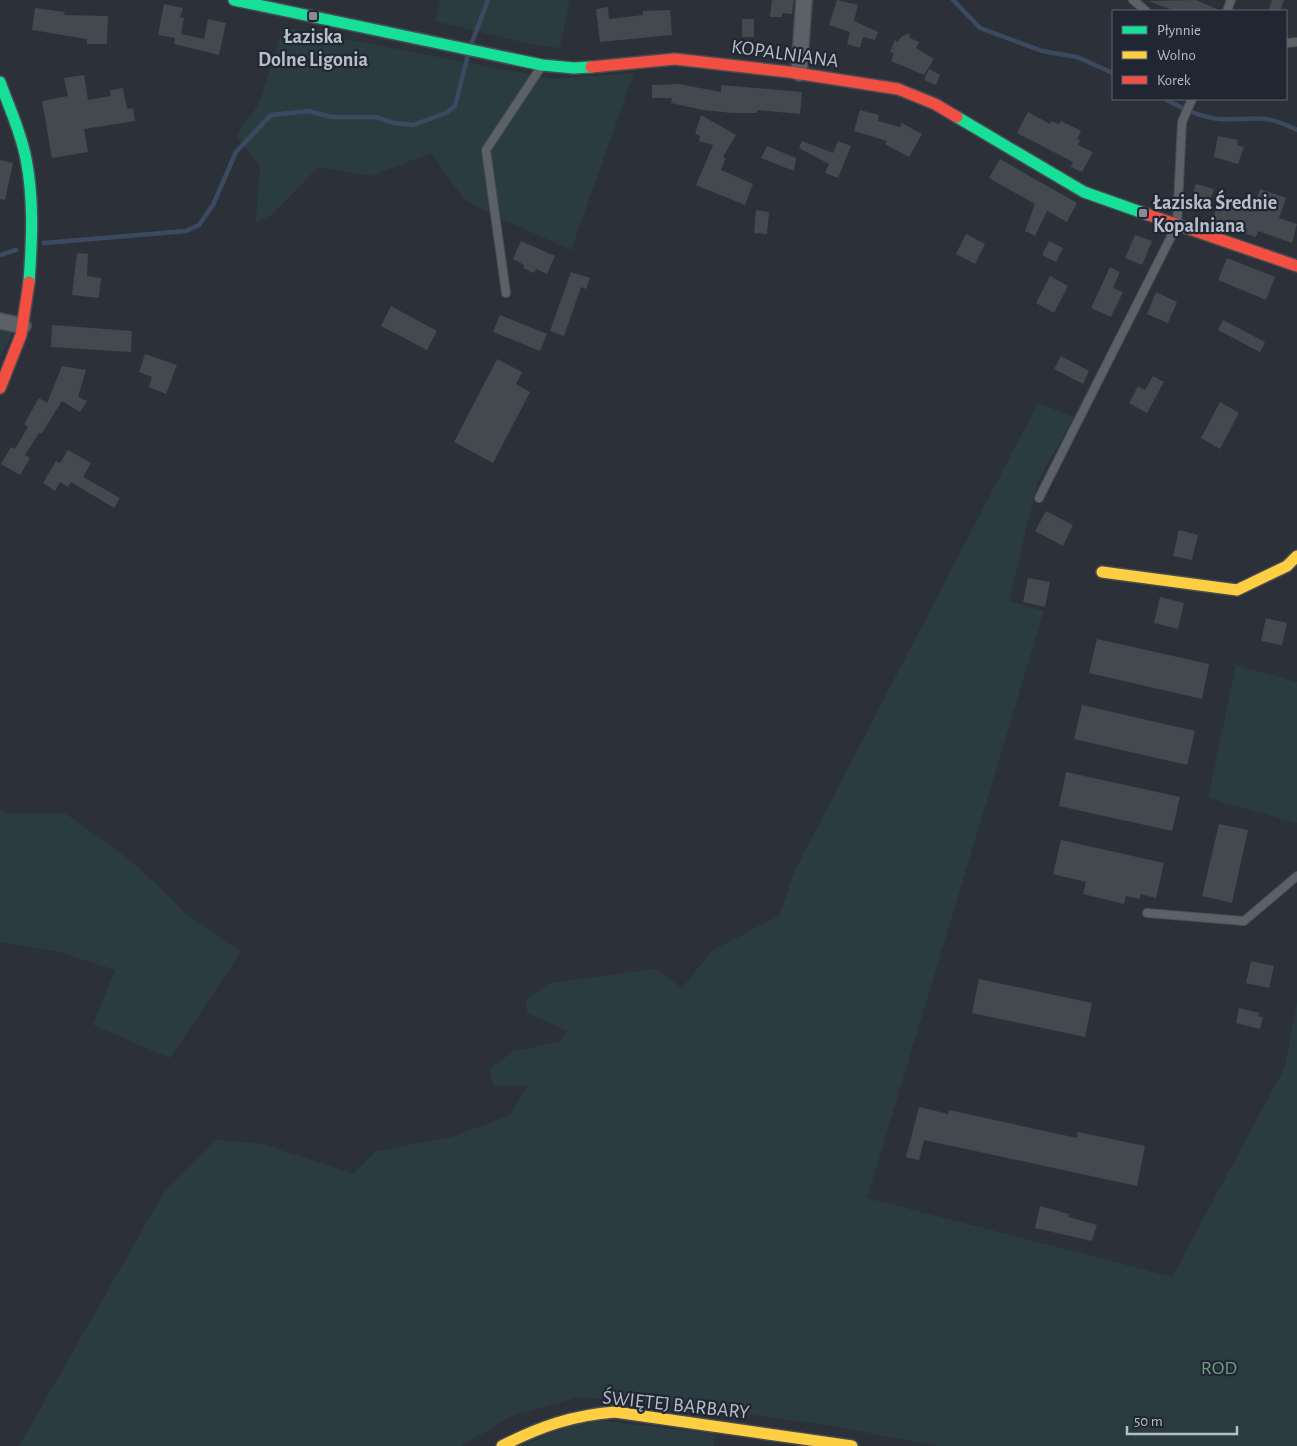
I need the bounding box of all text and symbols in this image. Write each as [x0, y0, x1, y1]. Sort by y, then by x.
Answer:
marker: Łaziska Dolne Ligonia [307, 10, 319, 22]
legend [1112, 10, 1287, 100]
text: Płynnie [1157, 23, 1201, 38]
place label: Łaziska Dolne Ligonia [258, 27, 368, 70]
street label: KOPALNIANA [730, 37, 840, 71]
text: Wolno [1157, 48, 1196, 63]
text: Korek [1157, 73, 1191, 88]
place label: Łaziska Średnie Kopalniana [1152, 189, 1277, 236]
marker: Łaziska Średnie Kopalniana [1137, 207, 1149, 219]
park label: ROD [1201, 1358, 1237, 1378]
street label: ŚWIĘTEJ BARBARY [601, 1386, 751, 1423]
scale bar [1127, 1404, 1237, 1436]
text: 50 m [1134, 1414, 1163, 1429]

